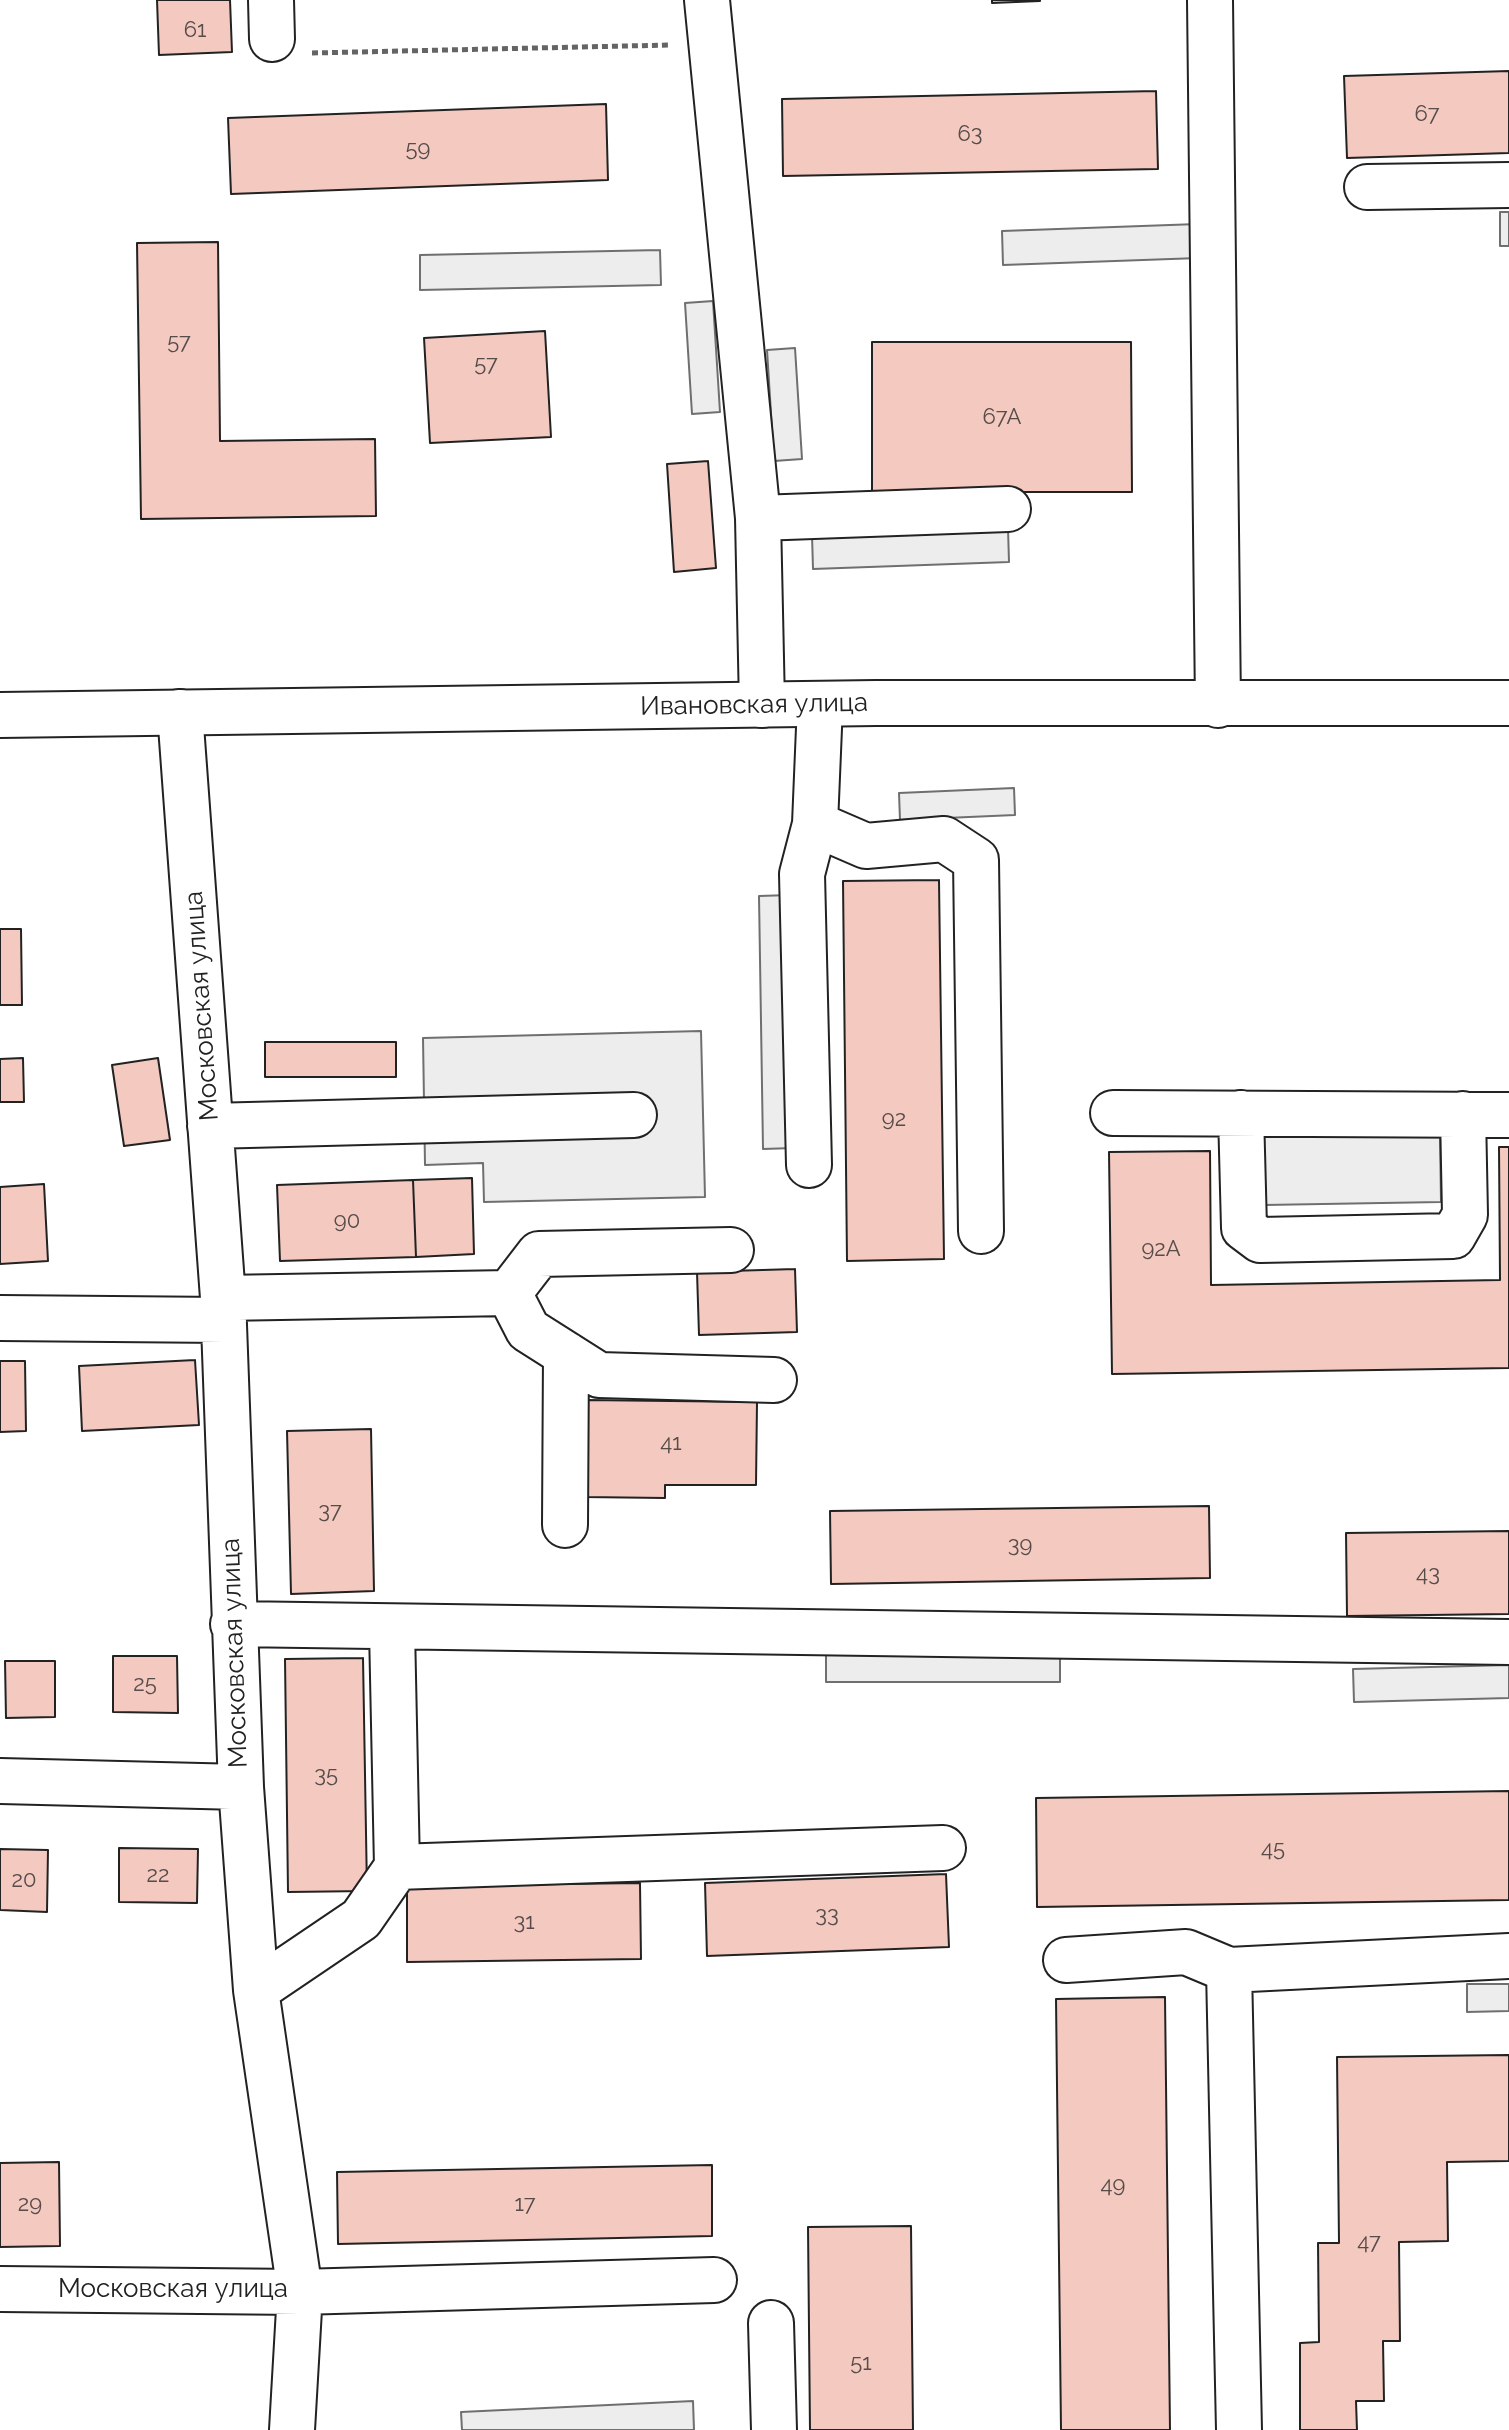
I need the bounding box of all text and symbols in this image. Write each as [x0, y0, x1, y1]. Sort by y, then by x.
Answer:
house number: 61 [184, 17, 206, 43]
house number: 67 [1414, 101, 1440, 127]
house number: 63 [957, 121, 983, 147]
house number: 59 [406, 136, 430, 162]
house number: 57 [167, 329, 191, 355]
house number: 57 [474, 351, 498, 377]
house number: 67А [983, 404, 1021, 430]
street label: Ивановская улица [640, 687, 868, 723]
street label: Московская улица [178, 890, 226, 1122]
house number: 92 [882, 1106, 906, 1132]
house number: 90 [334, 1208, 360, 1234]
house number: 92А [1141, 1236, 1181, 1262]
house number: 41 [660, 1430, 682, 1456]
house number: 37 [318, 1498, 342, 1524]
house number: 39 [1008, 1532, 1032, 1558]
street label: Московская улица [215, 1537, 255, 1769]
house number: 43 [1416, 1561, 1440, 1587]
house number: 25 [133, 1671, 157, 1697]
house number: 35 [314, 1762, 338, 1788]
house number: 45 [1261, 1836, 1285, 1862]
house number: 22 [147, 1862, 169, 1888]
house number: 20 [12, 1867, 36, 1893]
house number: 33 [815, 1902, 839, 1928]
house number: 31 [513, 1909, 535, 1935]
house number: 49 [1101, 2172, 1125, 2198]
house number: 29 [18, 2191, 42, 2217]
house number: 17 [514, 2191, 536, 2217]
house number: 47 [1357, 2229, 1381, 2255]
street label: Московская улица [58, 2273, 288, 2305]
house number: 51 [850, 2350, 872, 2376]

